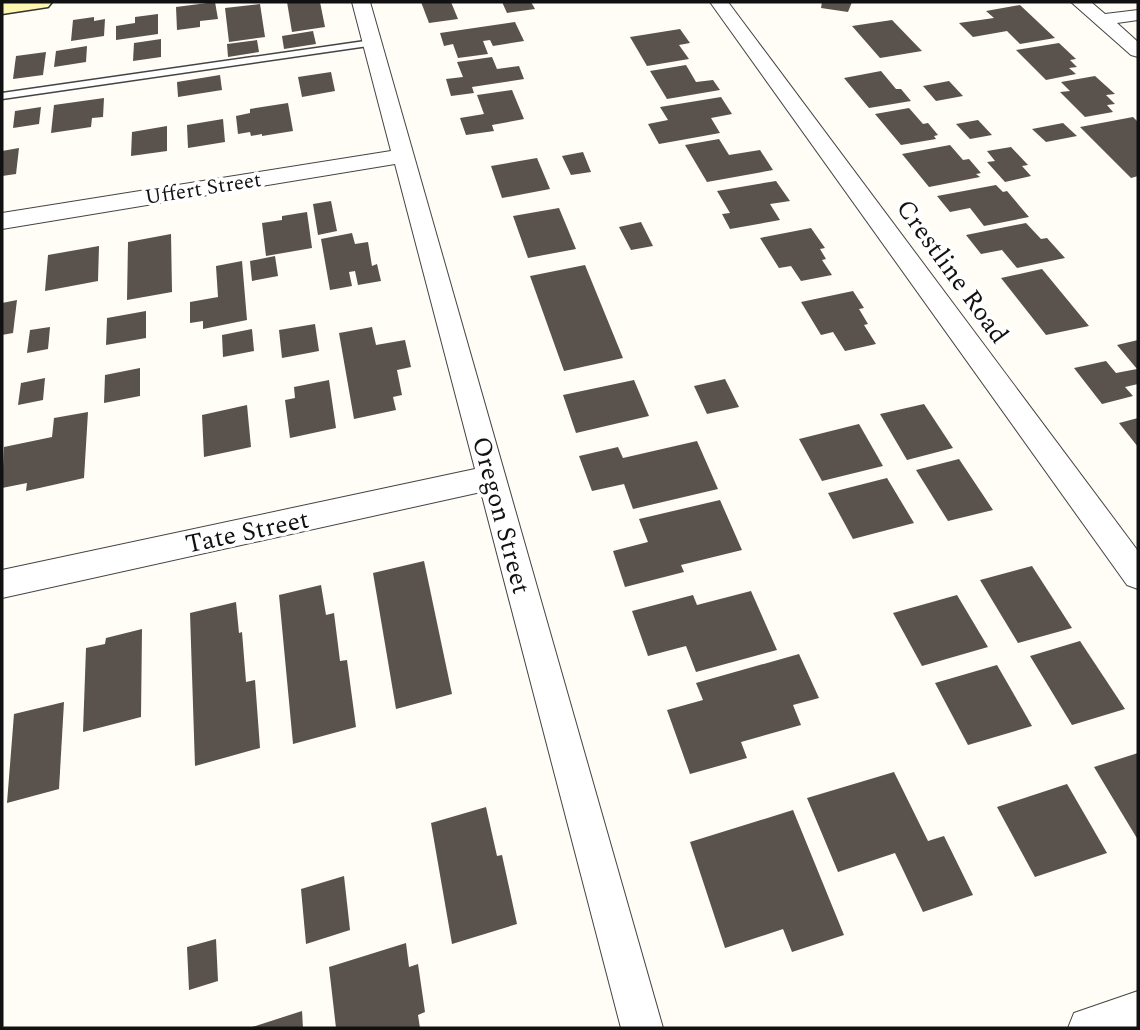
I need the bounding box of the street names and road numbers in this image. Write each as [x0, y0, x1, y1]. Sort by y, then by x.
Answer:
street label: Uffert Street [143, 164, 264, 214]
street label: Crestline Road [886, 191, 1018, 352]
street label: Oregon Street [461, 432, 541, 599]
street label: Tate Street [182, 499, 313, 565]

